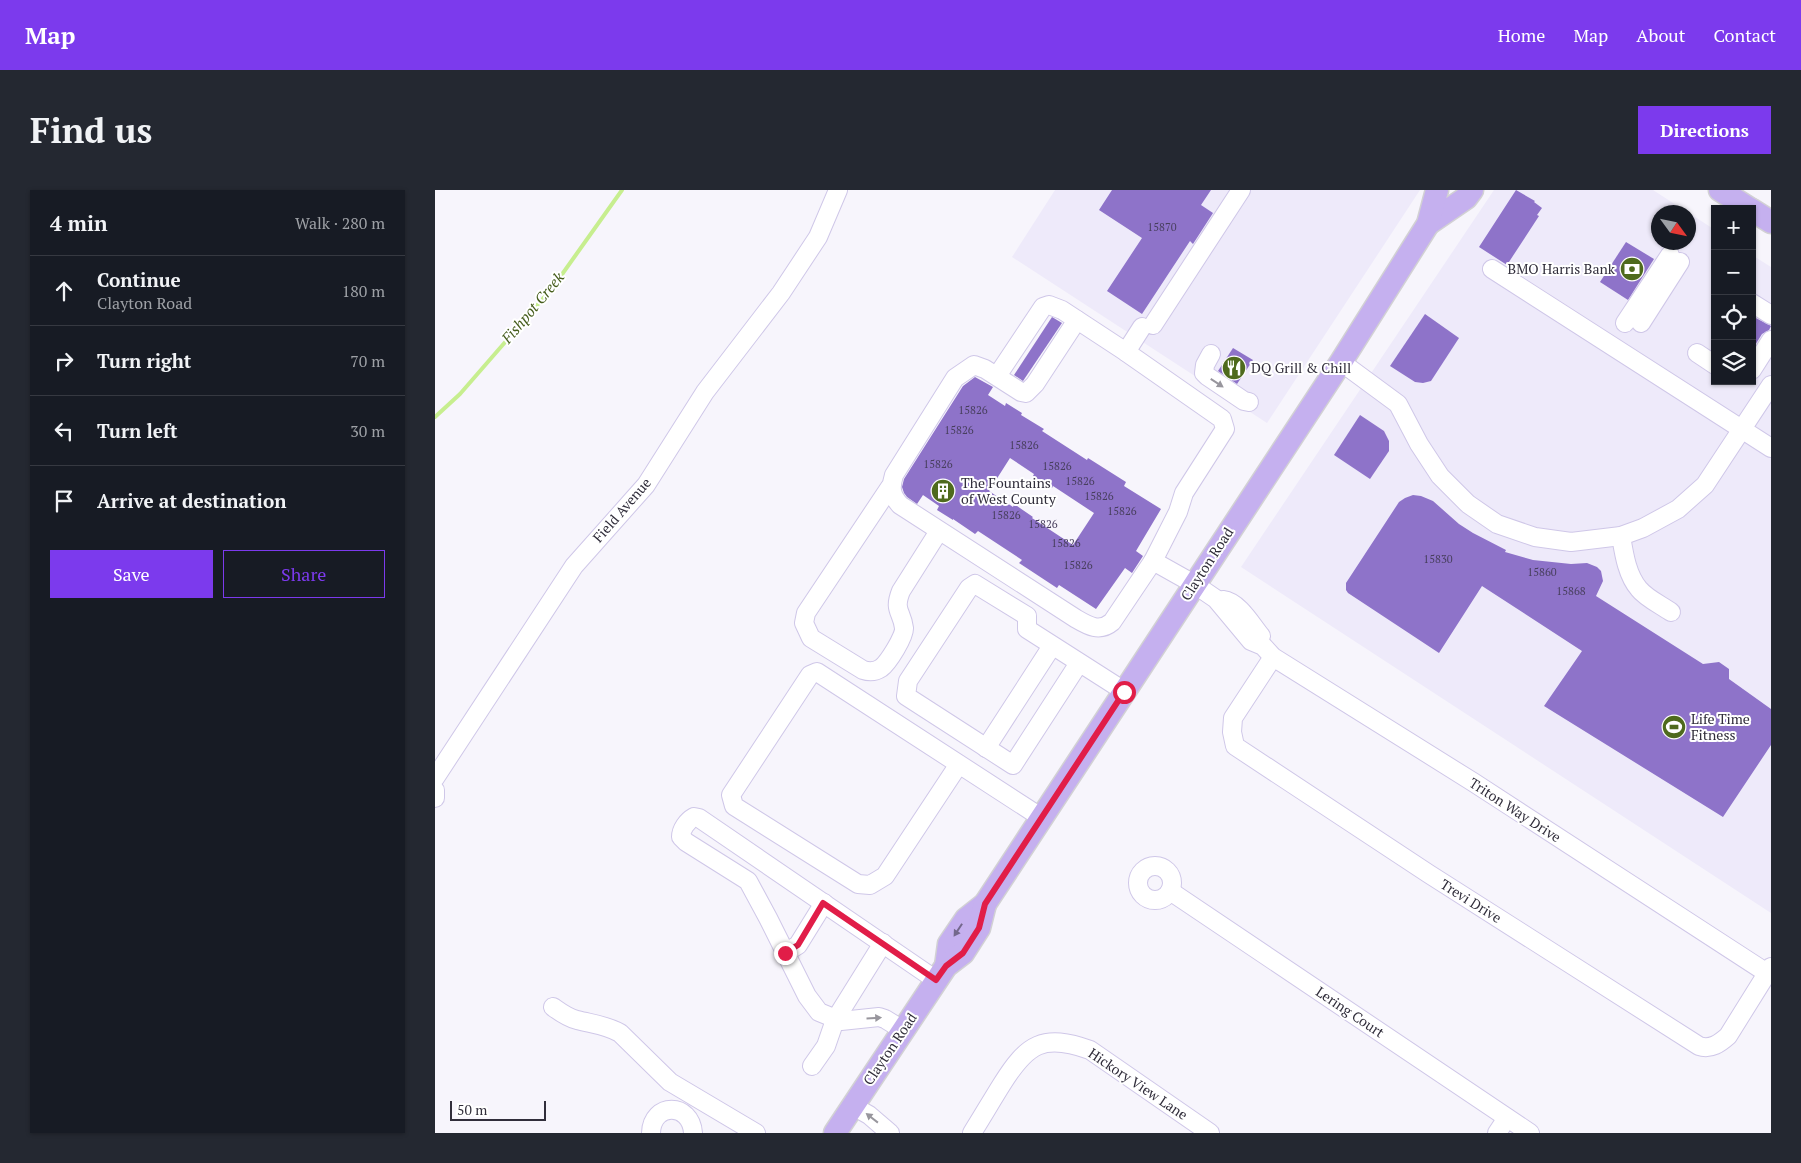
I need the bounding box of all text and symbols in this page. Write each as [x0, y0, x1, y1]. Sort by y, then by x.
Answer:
text: Map [25, 19, 75, 51]
text: Home [1498, 23, 1545, 47]
text: Map [1573, 23, 1608, 47]
text: About [1636, 23, 1685, 47]
text: Contact [1713, 23, 1776, 47]
button: Directions [1638, 106, 1771, 154]
text: Find us [30, 107, 152, 153]
north arrow [1651, 205, 1696, 250]
map controls [1711, 205, 1756, 385]
button: + [1711, 205, 1756, 250]
text: 4 min [50, 209, 107, 237]
text: Walk · 280 m [295, 212, 385, 234]
house number: 15870 [1147, 220, 1177, 234]
button: − [1711, 250, 1756, 295]
bank icon: BMO Harris Bank [1619, 256, 1645, 282]
place label: BMO Harris Bank [1508, 259, 1616, 278]
text: Continue [97, 267, 181, 292]
water label: Fishpot Creek [496, 267, 568, 348]
icon: ahead [50, 277, 78, 305]
text: 180 m [342, 280, 385, 302]
text: Clayton Road [97, 292, 192, 314]
button: locate [1711, 295, 1756, 340]
button: layers [1711, 340, 1756, 385]
icon: right [50, 347, 78, 375]
text: Turn right [97, 348, 191, 373]
text: 70 m [350, 350, 385, 372]
restaurant icon: DQ Grill & Chill [1221, 355, 1247, 381]
place label: DQ Grill & Chill [1251, 358, 1351, 377]
one-way arrow [1211, 378, 1224, 388]
house number: 15826 [958, 403, 988, 417]
icon: left [50, 417, 78, 445]
text: Turn left [97, 418, 178, 443]
text: 30 m [350, 420, 385, 442]
house number: 15826 [944, 423, 974, 437]
house number: 15826 [1009, 438, 1039, 452]
house number: 15826 [923, 457, 953, 471]
house number: 15826 [1042, 459, 1072, 473]
street label: Field Avenue [588, 473, 655, 546]
place label: The Fountains of West County [961, 473, 1057, 508]
house number: 15826 [1065, 474, 1095, 488]
building icon: The Fountains of West County [930, 478, 956, 504]
icon: arrive [50, 487, 78, 515]
text: Arrive at destination [97, 488, 286, 513]
house number: 15826 [1084, 489, 1114, 503]
house number: 15826 [1107, 504, 1137, 518]
house number: 15826 [991, 508, 1021, 522]
house number: 15826 [1028, 517, 1058, 531]
street label: Clayton Road [1176, 523, 1237, 604]
house number: 15826 [1051, 536, 1081, 550]
button: Save [50, 550, 213, 598]
button: Share [223, 550, 385, 598]
house number: 15830 [1423, 552, 1453, 566]
house number: 15826 [1063, 558, 1093, 572]
house number: 15860 [1527, 565, 1557, 579]
house number: 15868 [1556, 584, 1586, 598]
route start [1113, 681, 1136, 704]
place label: Life Time Fitness [1691, 709, 1750, 744]
sports icon: Life Time Fitness [1661, 714, 1687, 740]
street label: Triton Way Drive [1466, 773, 1565, 846]
street label: Trevi Drive [1437, 874, 1505, 927]
one-way arrow [953, 924, 963, 937]
route end [774, 942, 797, 965]
street label: Lering Court [1312, 982, 1389, 1042]
street label: Clayton Road [858, 1009, 921, 1089]
one-way arrow [866, 1014, 882, 1022]
street label: Hickory View Lane [1085, 1043, 1192, 1124]
scale bar [450, 1098, 546, 1121]
text: 50 m [457, 1100, 487, 1119]
one-way arrow [866, 1113, 879, 1124]

